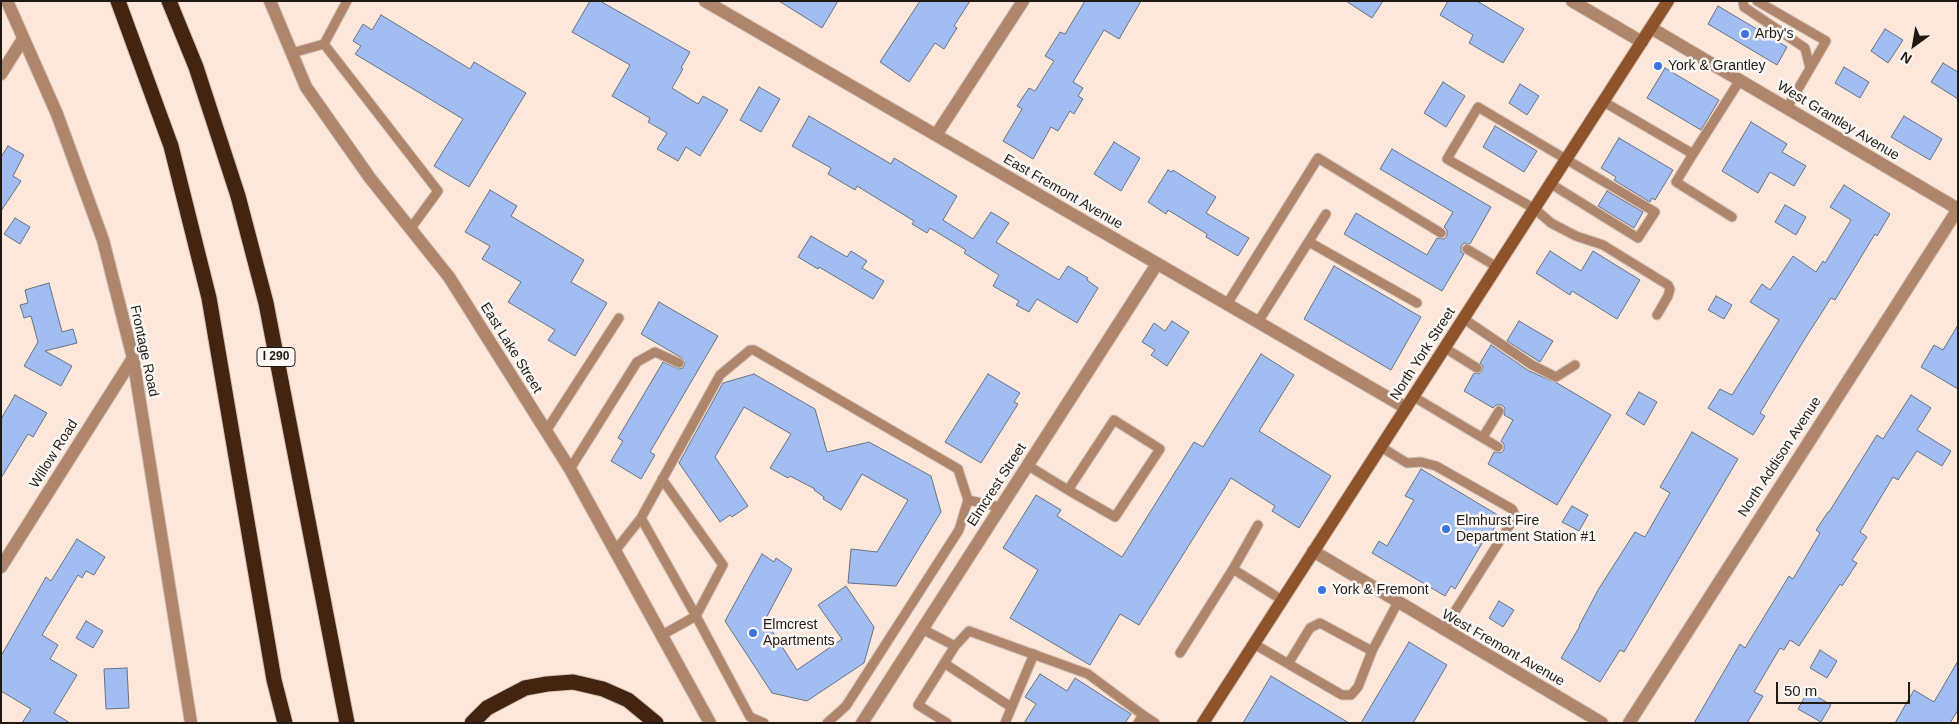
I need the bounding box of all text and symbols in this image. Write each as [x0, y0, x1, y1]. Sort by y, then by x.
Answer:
north arrow [1889, 20, 1939, 70]
place label: Arby's [1755, 26, 1793, 42]
marker: Arby's [1739, 28, 1751, 40]
text: N [1898, 48, 1915, 67]
place label: York & Grantley [1668, 58, 1766, 74]
marker: York & Grantley [1652, 60, 1664, 72]
street label: West Grantley Avenue [1774, 78, 1902, 164]
street label: East Fremont Avenue [1000, 151, 1126, 233]
street label: East Lake Street [476, 300, 546, 396]
street label: Frontage Road [126, 304, 162, 398]
street label: North York Street [1387, 305, 1459, 403]
road number: I 290 [257, 348, 295, 367]
street label: North Addison Avenue [1735, 394, 1825, 520]
street label: Willow Road [26, 417, 82, 491]
street label: Elmcrest Street [964, 440, 1030, 530]
place label: Elmhurst Fire Department Station #1 [1456, 513, 1596, 546]
marker: Elmhurst Fire Department Station #1 [1440, 523, 1452, 535]
place label: York & Fremont [1332, 582, 1429, 598]
marker: York & Fremont [1316, 584, 1328, 596]
street label: West Fremont Avenue [1439, 606, 1567, 690]
place label: Elmcrest Apartments [763, 617, 835, 650]
marker: Elmcrest Apartments [747, 627, 759, 639]
scale bar [1779, 672, 1913, 704]
text: 50 m [1784, 682, 1817, 699]

